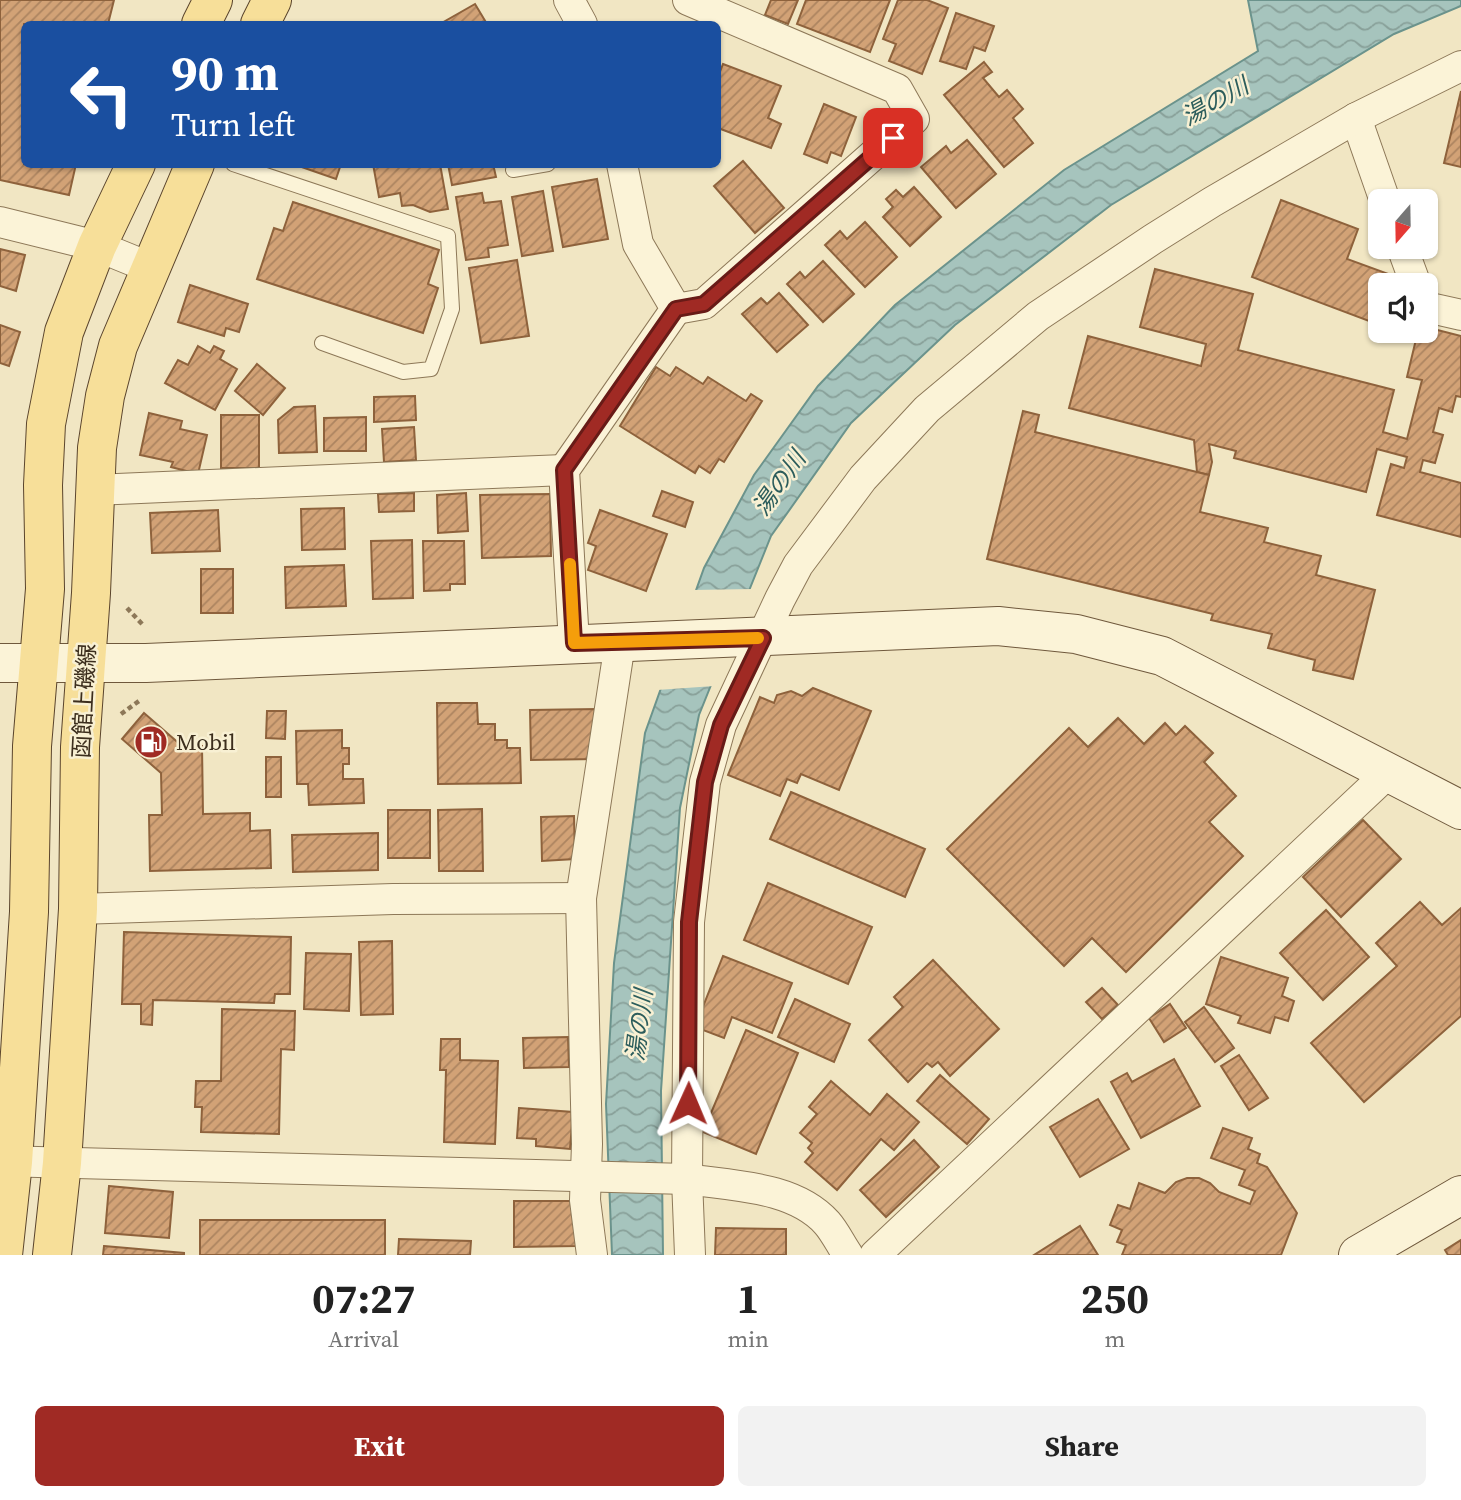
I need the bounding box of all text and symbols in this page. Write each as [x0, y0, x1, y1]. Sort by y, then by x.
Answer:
text: 90 m [171, 39, 279, 106]
icon: left [56, 49, 147, 140]
water label: 湯の川 [1176, 68, 1257, 133]
text: Turn left [171, 103, 295, 147]
pin [863, 108, 923, 168]
icon: arrive [874, 119, 912, 157]
north arrow [1368, 189, 1438, 259]
map controls [1368, 189, 1438, 343]
button: sound [1368, 273, 1438, 343]
water label: 湯の川 [745, 442, 815, 522]
street label: 函館上磯線 [65, 643, 103, 759]
fuel station icon: Mobil [132, 723, 170, 761]
place label: Mobil [176, 726, 236, 758]
water label: 湯の川 [618, 984, 660, 1063]
position arrow [651, 1066, 725, 1140]
text: 07:27 [312, 1269, 416, 1327]
text: 1 [737, 1269, 760, 1327]
text: 250 [1081, 1269, 1149, 1327]
text: Arrival [328, 1323, 399, 1355]
text: min [727, 1323, 769, 1355]
text: m [1105, 1323, 1125, 1355]
button: Exit [35, 1406, 724, 1486]
button: Share [738, 1406, 1426, 1486]

